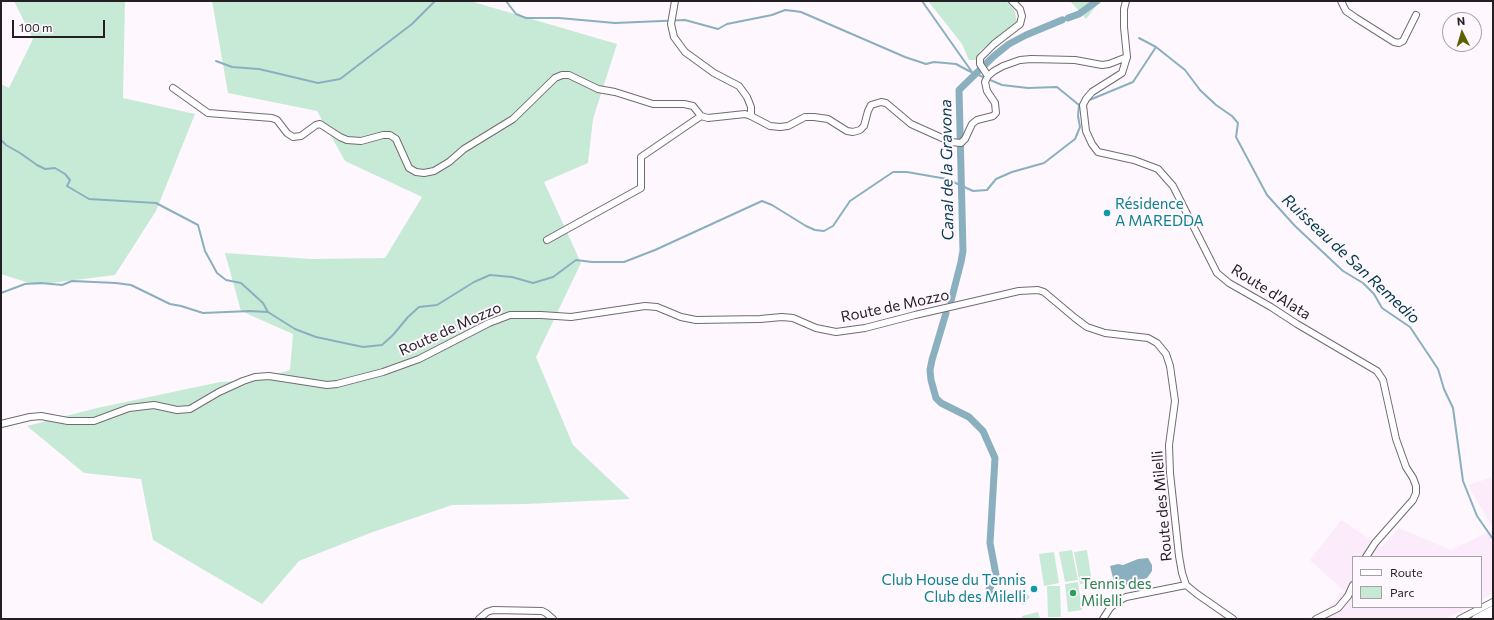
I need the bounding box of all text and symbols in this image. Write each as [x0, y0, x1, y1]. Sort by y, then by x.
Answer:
scale bar [14, 12, 107, 38]
north arrow [1442, 12, 1482, 52]
text: N [1456, 14, 1466, 27]
text: 100 m [19, 20, 53, 34]
water label: Canal de la Gravona [936, 99, 958, 241]
water label: Ruisseau de San Remedio [1278, 190, 1424, 328]
place label: Résidence A MAREDDA [1115, 195, 1204, 230]
marker: Résidence A MAREDDA [1102, 208, 1112, 218]
street label: Route d'Alata [1228, 260, 1314, 324]
street label: Route de Mozzo [839, 286, 951, 326]
street label: Route de Mozzo [396, 298, 504, 360]
street label: Route des Milelli [1148, 450, 1176, 562]
legend [1352, 556, 1482, 608]
text: Route [1390, 565, 1423, 579]
place label: Club House du Tennis Club des Milelli [881, 571, 1026, 606]
place label: Tennis des Milelli [1081, 575, 1152, 610]
marker: Club House du Tennis Club des Milelli [1029, 584, 1039, 594]
text: Parc [1390, 585, 1414, 599]
marker: Tennis des Milelli [1068, 588, 1078, 598]

